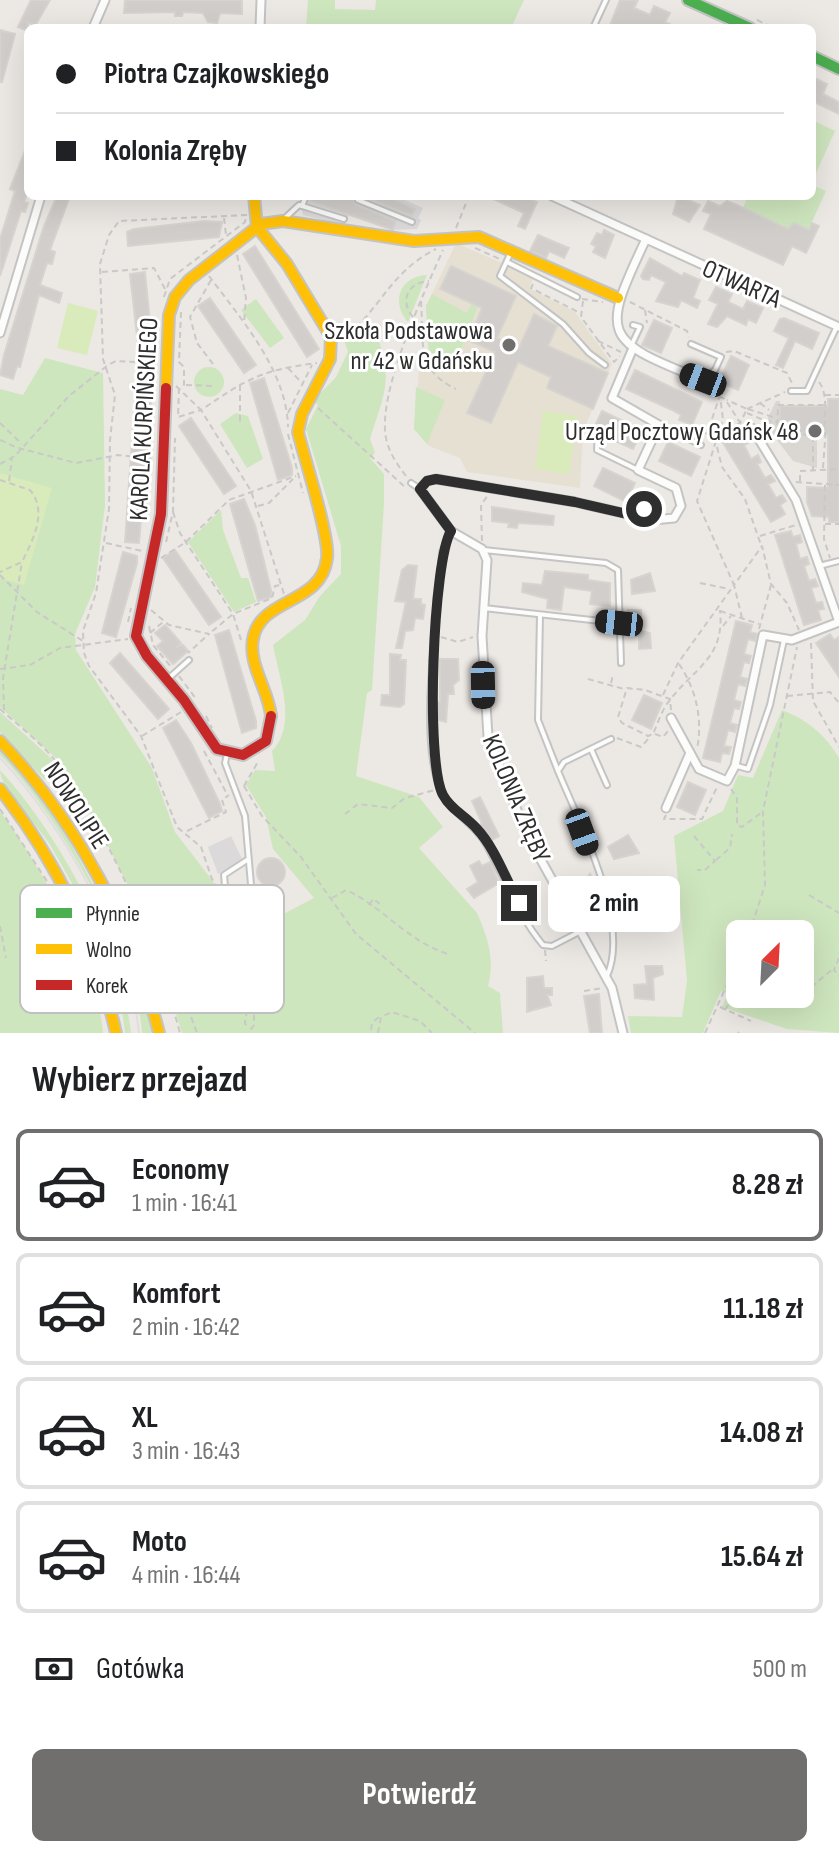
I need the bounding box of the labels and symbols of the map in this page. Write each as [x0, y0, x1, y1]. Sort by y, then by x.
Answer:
street label: OTWARTA [697, 253, 786, 316]
place label: Szkoła Podstawowa nr 42 w Gdańsku [324, 316, 493, 377]
street label: KAROLA KURPIŃSKIEGO [124, 317, 165, 521]
marker: Szkoła Podstawowa nr 42 w Gdańsku [500, 336, 518, 354]
car [676, 360, 730, 400]
place label: Urząd Pocztowy Gdańsk 48 [565, 417, 799, 448]
marker: Urząd Pocztowy Gdańsk 48 [806, 422, 824, 440]
route start [626, 491, 662, 527]
car [594, 609, 644, 637]
car [471, 661, 495, 709]
street label: KOLONIA ZRĘBY [475, 730, 556, 867]
street label: NOWOLIPIE [36, 757, 115, 855]
car [563, 805, 601, 859]
callout: 2 min [547, 875, 679, 931]
legend [20, 885, 284, 1013]
route end [501, 885, 537, 921]
text: Płynnie [86, 901, 140, 928]
north arrow [726, 920, 814, 1008]
text: Wolno [86, 937, 132, 964]
text: Korek [86, 973, 129, 1000]

